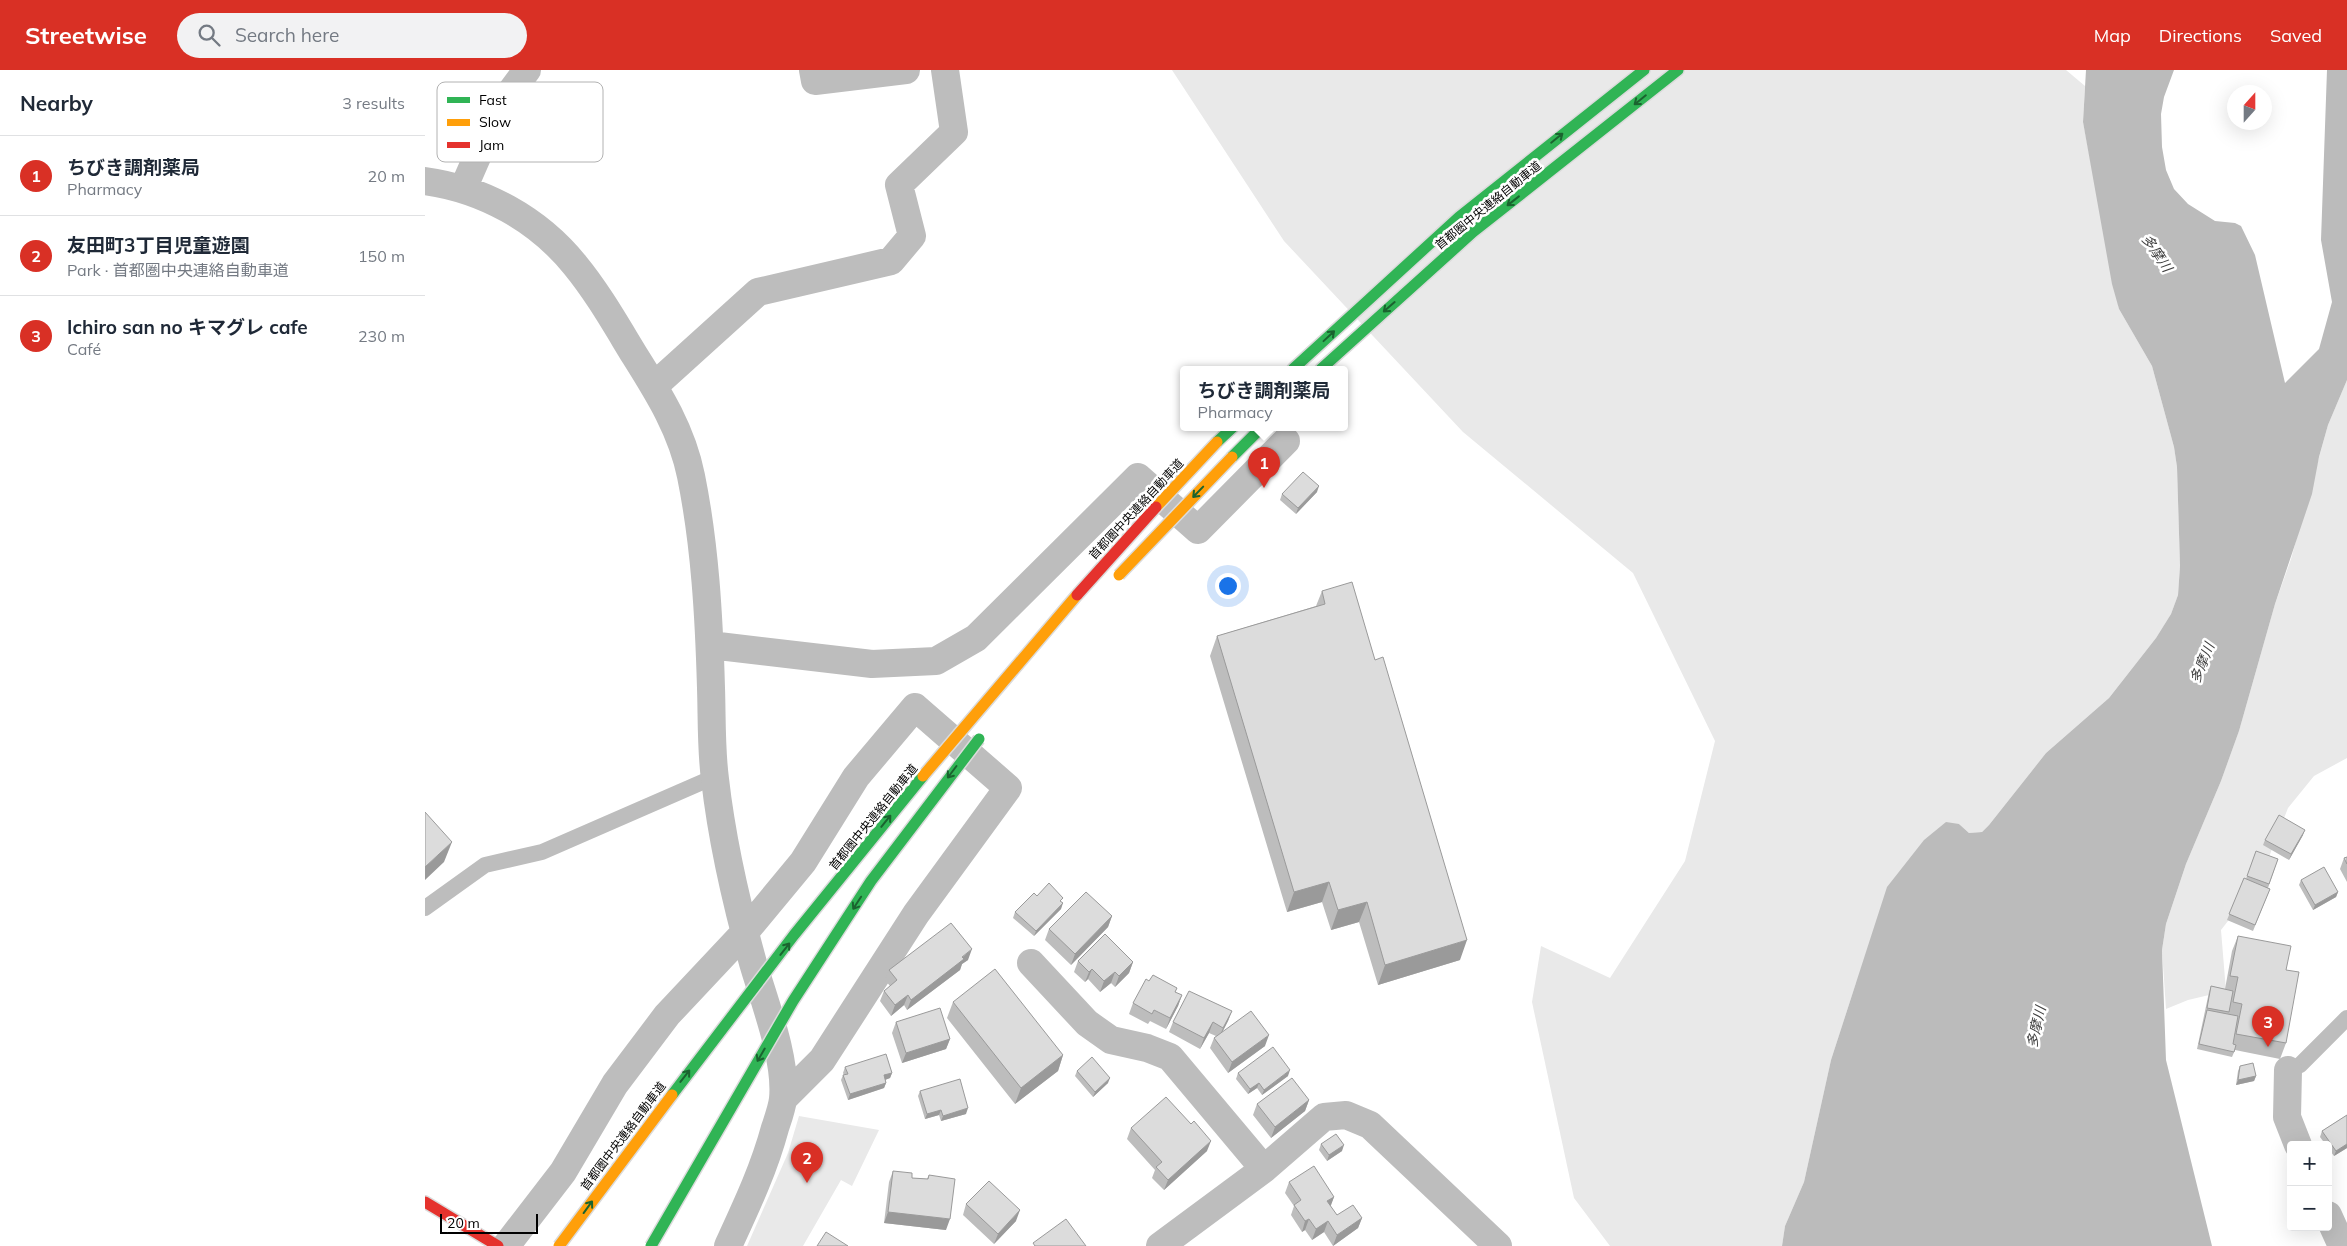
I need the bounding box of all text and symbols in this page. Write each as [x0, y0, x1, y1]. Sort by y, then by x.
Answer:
search box [177, 13, 527, 58]
text: Streetwise [25, 20, 147, 50]
icon: search [195, 21, 223, 49]
text: Search here [235, 23, 339, 47]
text: Map [2094, 24, 2131, 47]
text: Directions [2159, 24, 2242, 47]
text: Saved [2270, 24, 2322, 47]
legend [437, 82, 603, 162]
north arrow [2227, 85, 2272, 130]
text: Nearby [20, 90, 93, 116]
text: Fast [479, 91, 507, 109]
text: 3 results [342, 93, 405, 113]
one-way arrow [1634, 95, 1647, 106]
text: Slow [479, 113, 511, 131]
one-way arrow [1551, 132, 1564, 143]
text: Jam [479, 136, 504, 154]
text: ちびき調剤薬局 [67, 155, 200, 179]
street label: 首都圏中央連絡自動車道 [1432, 158, 1544, 252]
text: 1 [31, 166, 41, 186]
text: 20 m [368, 166, 405, 186]
text: Pharmacy [67, 179, 142, 199]
one-way arrow [1507, 196, 1520, 207]
water label: 多摩川 [2138, 231, 2177, 277]
text: 友田町3丁目児童遊園 [67, 233, 249, 257]
text: 2 [31, 246, 41, 266]
text: 150 m [358, 246, 405, 266]
text: Park · 首都圏中央連絡自動車道 [67, 260, 289, 280]
one-way arrow [1383, 301, 1396, 312]
text: Ichiro san no キマグレ cafe [67, 315, 308, 339]
text: 3 [31, 326, 41, 346]
text: 230 m [358, 326, 405, 346]
one-way arrow [1323, 330, 1335, 342]
text: Café [67, 339, 101, 359]
popup [1180, 366, 1348, 431]
text: ちびき調剤薬局 [1197, 378, 1331, 402]
text: Pharmacy [1197, 402, 1273, 422]
pin: 1 [1248, 447, 1280, 488]
street label: 首都圏中央連絡自動車道 [1085, 456, 1187, 562]
one-way arrow [1192, 485, 1204, 498]
your location [1215, 573, 1241, 599]
water label: 多摩川 [2186, 638, 2219, 686]
street label: 首都圏中央連絡自動車道 [826, 761, 920, 873]
one-way arrow [947, 765, 958, 778]
one-way arrow [881, 815, 892, 828]
one-way arrow [852, 896, 862, 910]
one-way arrow [780, 943, 791, 956]
water label: 多摩川 [2023, 1003, 2050, 1049]
pin: 3 [2252, 1006, 2284, 1047]
one-way arrow [755, 1048, 765, 1062]
one-way arrow [679, 1070, 690, 1083]
street label: 首都圏中央連絡自動車道 [577, 1079, 669, 1193]
map controls [2287, 1141, 2332, 1231]
button: + [2287, 1141, 2332, 1186]
pin: 2 [791, 1142, 823, 1183]
button: − [2287, 1186, 2332, 1231]
one-way arrow [583, 1200, 593, 1214]
scale bar [440, 1211, 537, 1234]
text: 20 m [447, 1214, 480, 1232]

